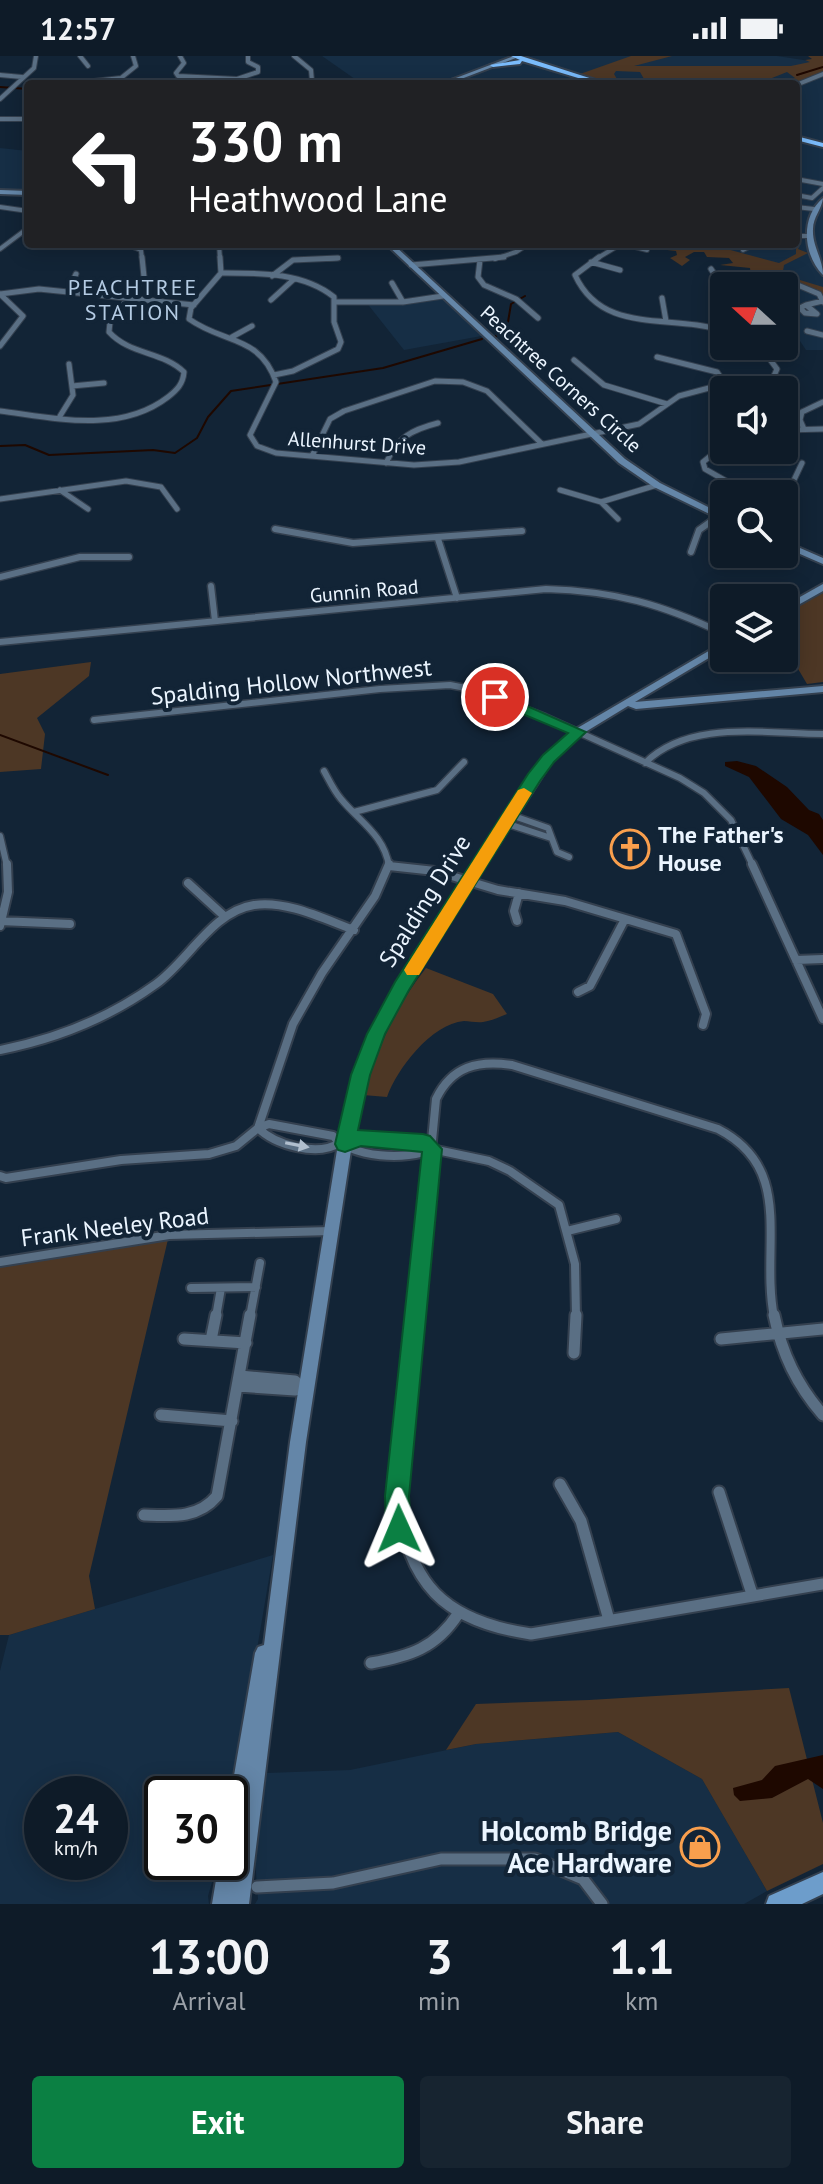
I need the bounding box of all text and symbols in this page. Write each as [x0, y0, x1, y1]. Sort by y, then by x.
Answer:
text: 12:57 [40, 9, 116, 48]
text: 330 m [188, 105, 343, 177]
icon: left [56, 112, 160, 216]
text: Heathwood Lane [188, 175, 448, 222]
north arrow [710, 272, 798, 360]
map controls [710, 272, 798, 672]
district label: PEACHTREE STATION [68, 273, 198, 326]
street label: Peachtree Corners Circle [475, 300, 647, 458]
button: sound [710, 376, 798, 464]
street label: Allenhurst Drive [287, 425, 427, 461]
button: search [710, 480, 798, 568]
street label: Gunnin Road [309, 573, 419, 609]
button: layers [710, 584, 798, 672]
street label: Spalding Hollow Northwest [149, 651, 433, 712]
pin [461, 663, 529, 731]
icon: arrive [473, 675, 517, 719]
place label: The Father's House [658, 819, 784, 878]
church icon: The Father's House [609, 828, 651, 870]
street label: Spalding Drive [372, 829, 478, 973]
one-way arrow [285, 1139, 310, 1151]
street label: Frank Neeley Road [19, 1200, 211, 1253]
position arrow [357, 1487, 441, 1571]
speed limit sign: 30 [144, 1776, 248, 1880]
text: 24 [53, 1792, 99, 1844]
place label: Holcomb Bridge Ace Hardware [481, 1812, 672, 1881]
shop icon: Holcomb Bridge Ace Hardware [679, 1826, 721, 1868]
text: km/h [54, 1835, 98, 1861]
text: 13:00 [148, 1925, 270, 1987]
text: 3 [426, 1925, 453, 1987]
text: 1.1 [609, 1925, 675, 1987]
text: Arrival [173, 1984, 245, 2017]
text: min [418, 1984, 460, 2017]
text: km [625, 1984, 658, 2017]
button: Exit [32, 2076, 404, 2168]
button: Share [420, 2076, 791, 2168]

